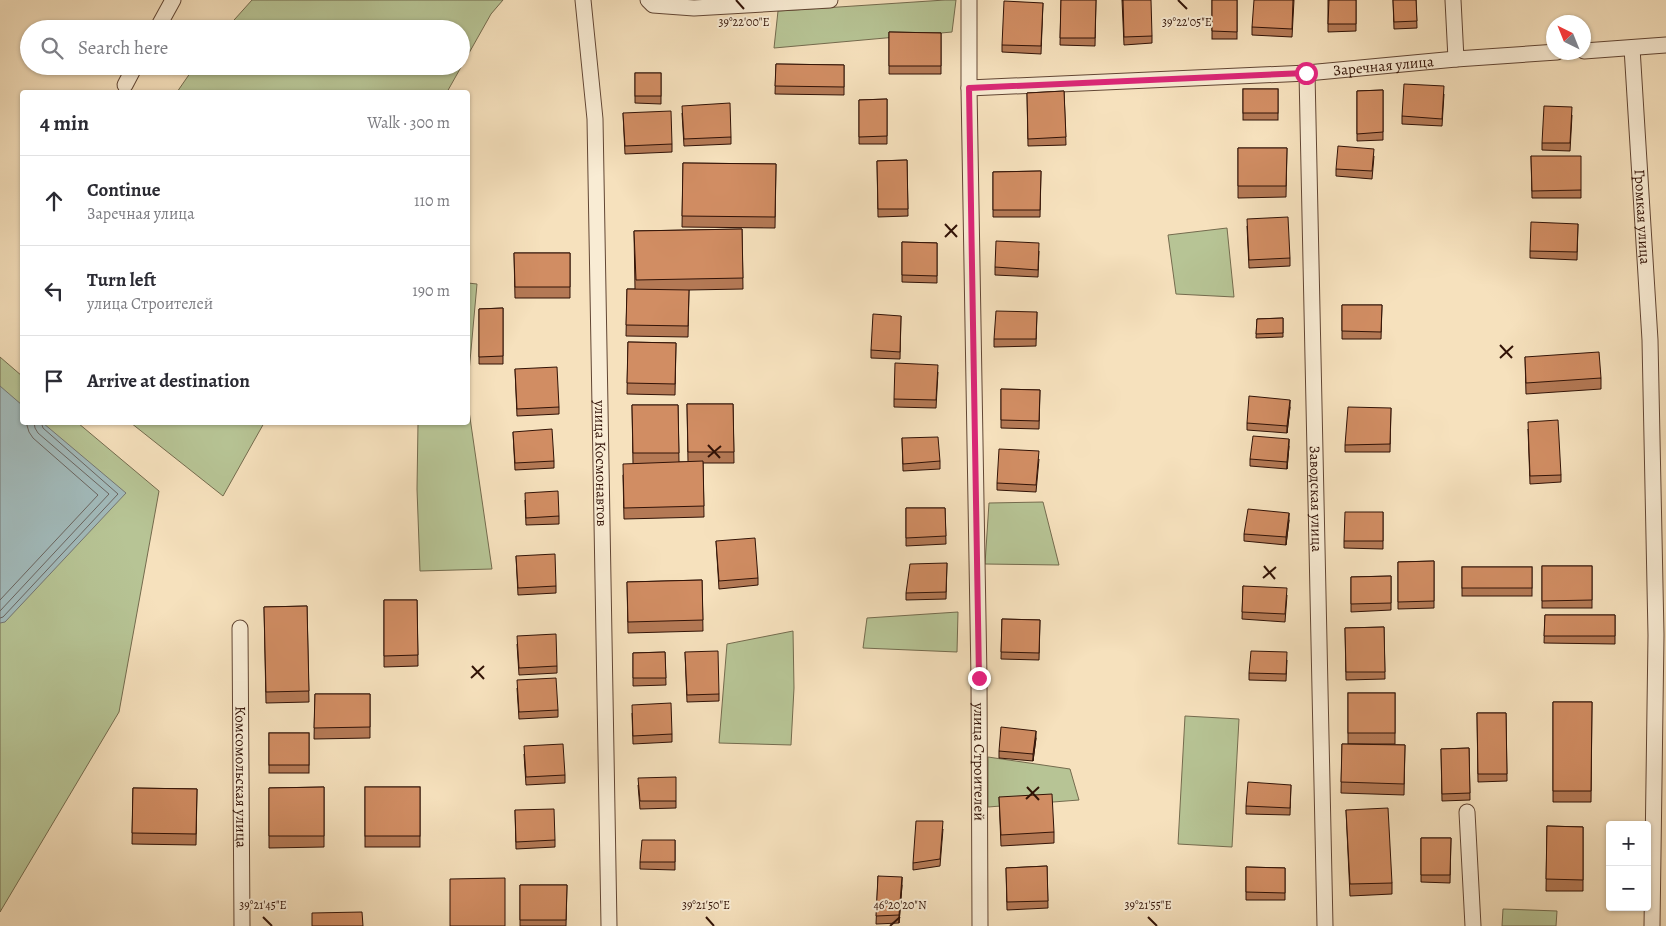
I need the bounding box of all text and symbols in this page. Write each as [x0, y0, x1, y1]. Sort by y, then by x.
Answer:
text: 39°22'00"E [718, 14, 770, 30]
text: 39°22'05"E [1162, 14, 1212, 30]
north arrow [1546, 15, 1591, 60]
search box [20, 20, 470, 75]
icon: search [38, 34, 66, 62]
text: Search here [78, 35, 168, 61]
street label: Заречная улица [1332, 51, 1435, 81]
route start [1295, 62, 1318, 85]
text: 4 min [40, 109, 89, 137]
text: Walk · 300 m [367, 112, 450, 134]
street label: Громкая улица [1629, 168, 1655, 265]
text: Continue [87, 177, 161, 203]
icon: ahead [40, 187, 68, 215]
text: 110 m [414, 190, 450, 212]
text: Заречная улица [87, 203, 195, 225]
text: Turn left [87, 267, 156, 293]
icon: left [40, 277, 68, 305]
text: 190 m [412, 280, 450, 302]
text: улица Строителей [87, 293, 213, 315]
icon: arrive [40, 367, 68, 395]
text: Arrive at destination [87, 368, 250, 394]
street label: улица Космонавтов [590, 399, 612, 527]
street label: Заводская улица [1305, 445, 1327, 552]
route end [968, 667, 991, 690]
street label: улица Строителей [969, 702, 990, 821]
street label: Комсомольская улица [231, 706, 251, 848]
map controls [1606, 821, 1651, 911]
button: + [1606, 821, 1651, 866]
button: − [1606, 866, 1651, 911]
text: 39°21'45"E [239, 897, 287, 913]
text: 39°21'50"E [682, 897, 730, 913]
text: 46°20'20"N [873, 897, 927, 913]
text: 39°21'55"E [1125, 897, 1171, 913]

